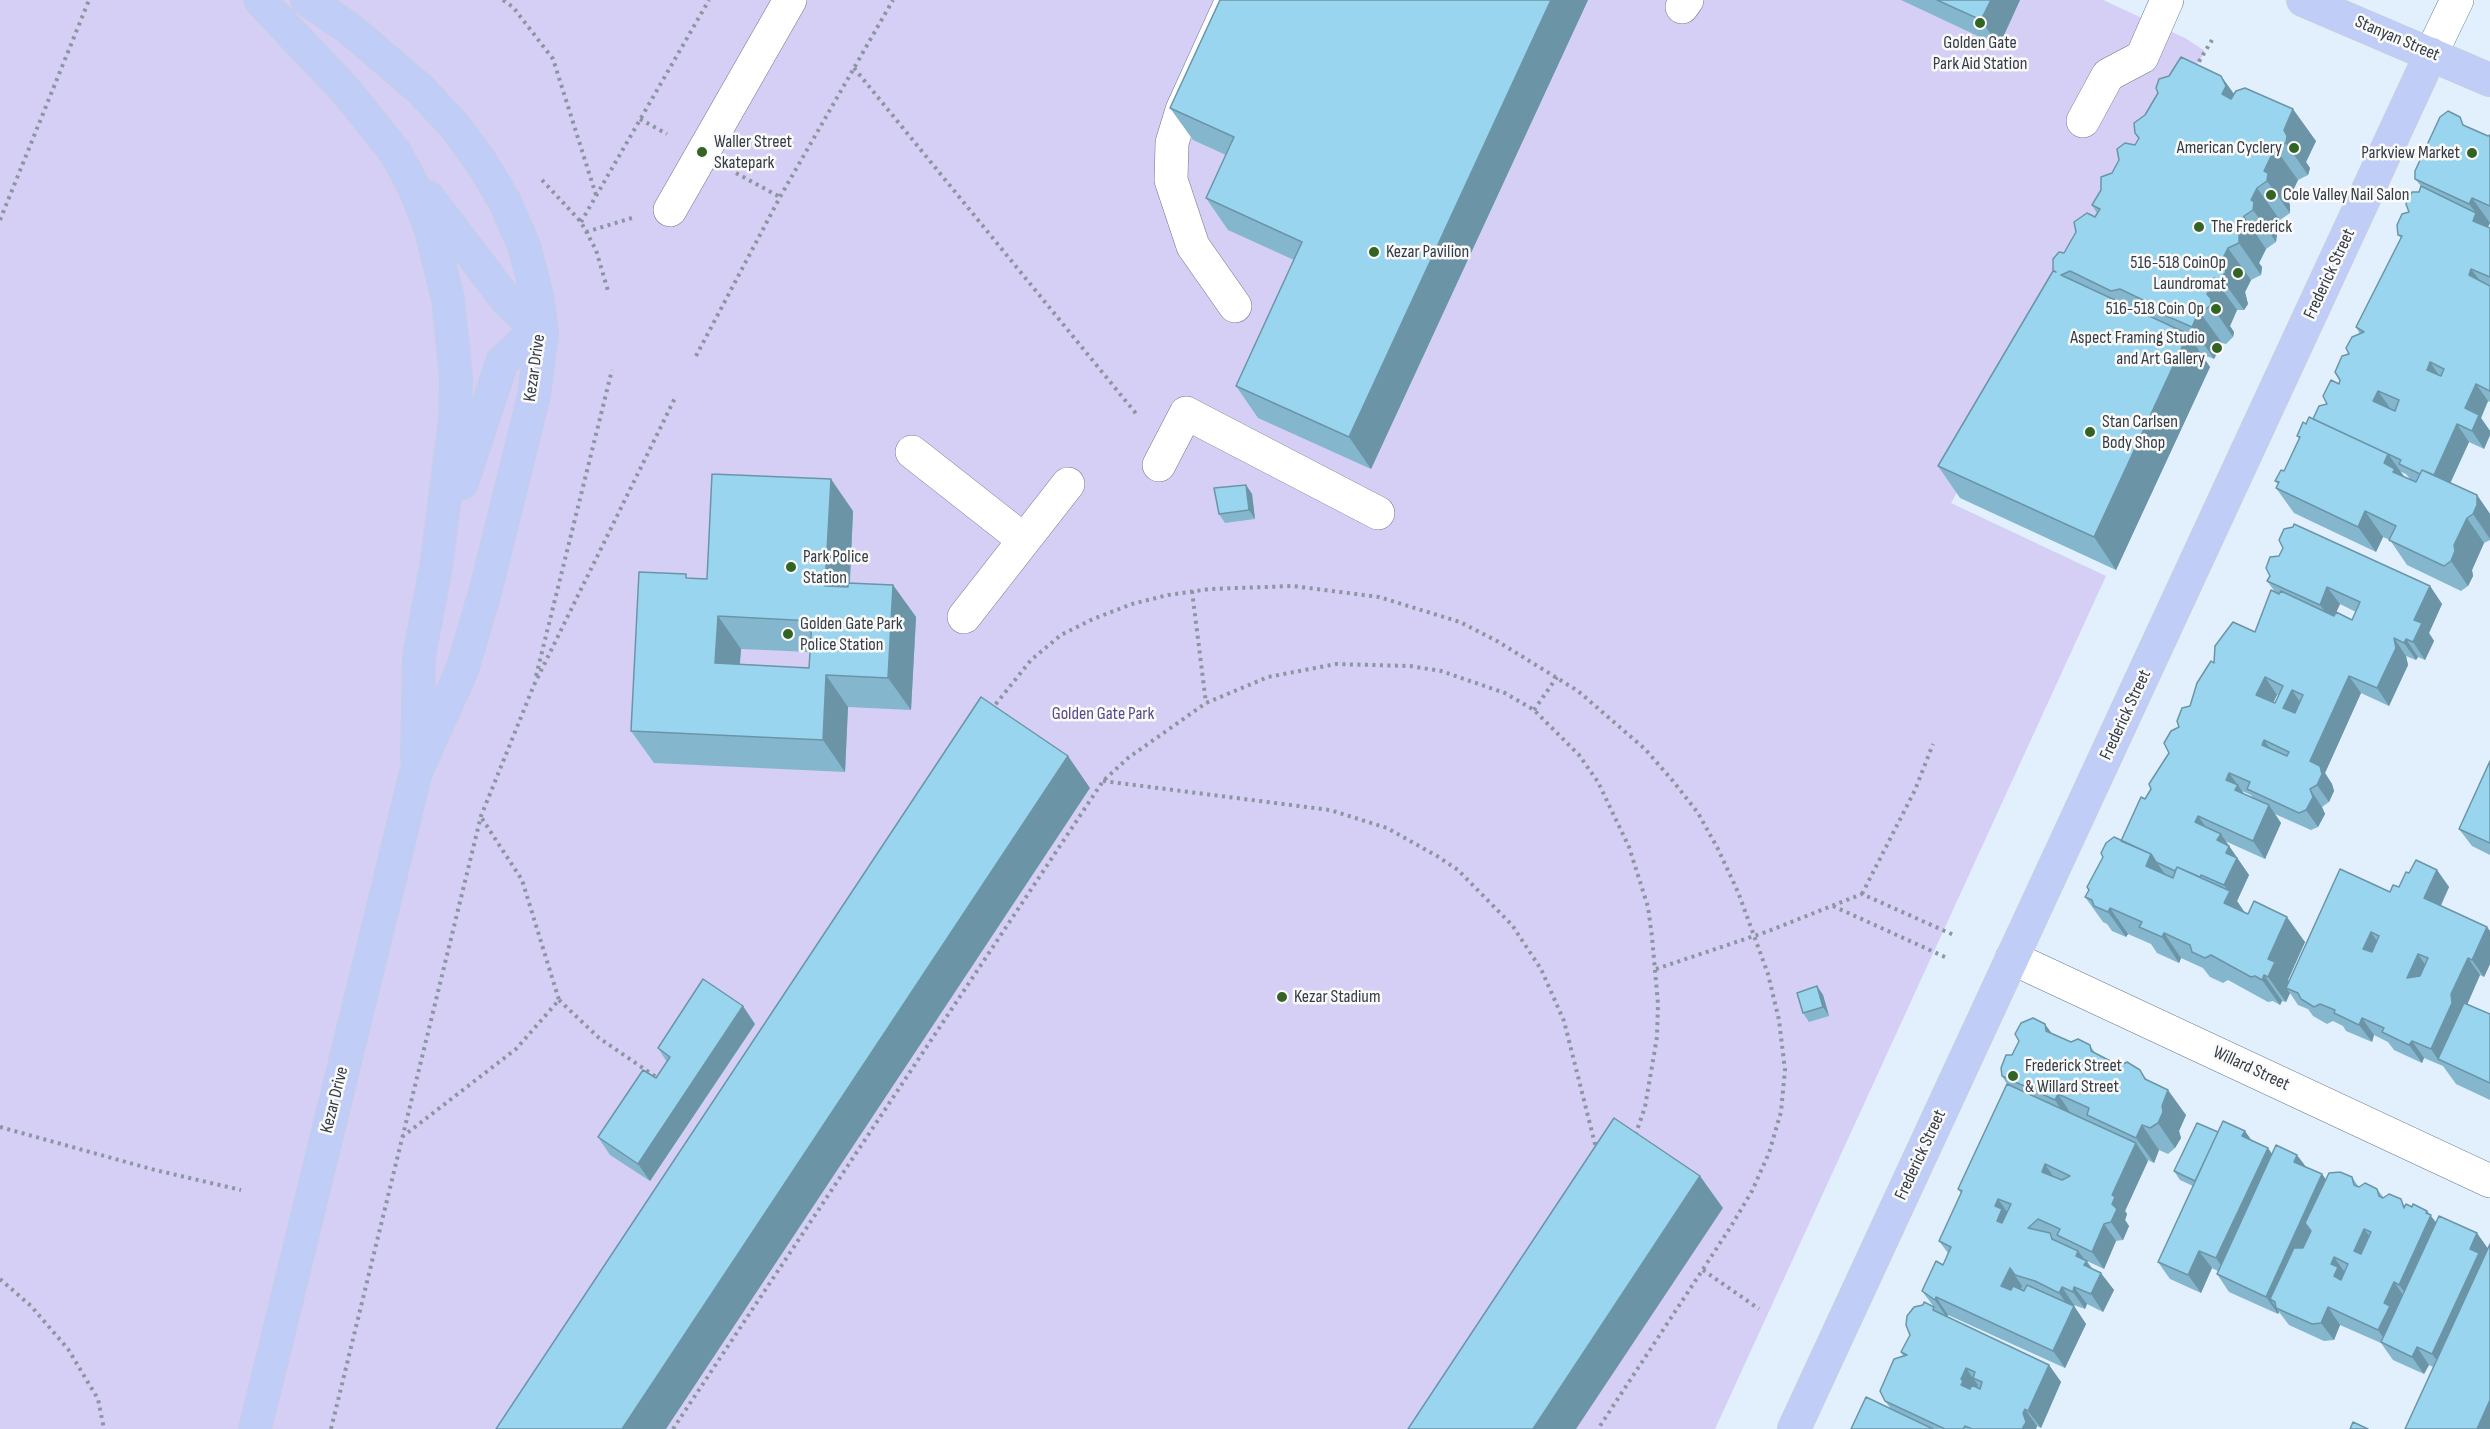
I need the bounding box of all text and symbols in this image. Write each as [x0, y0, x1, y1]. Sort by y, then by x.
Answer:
street label: Stanyan Street [2351, 12, 2443, 66]
marker: Golden Gate Park Aid Station [1973, 16, 1987, 30]
place label: Golden Gate Park Aid Station [1933, 32, 2027, 74]
place label: Waller Street Skatepark [714, 131, 792, 174]
place label: American Cyclery [2177, 137, 2282, 159]
marker: American Cyclery [2287, 141, 2301, 155]
place label: Parkview Market [2361, 142, 2460, 164]
marker: Waller Street Skatepark [695, 145, 709, 159]
marker: Parkview Market [2465, 146, 2479, 160]
place label: Cole Valley Nail Salon [2283, 184, 2409, 206]
marker: Cole Valley Nail Salon [2264, 188, 2278, 202]
place label: The Frederick [2211, 216, 2292, 238]
marker: The Frederick [2192, 220, 2206, 234]
street label: Frederick Street [2300, 225, 2360, 323]
place label: Kezar Pavilion [1386, 241, 1469, 263]
marker: Kezar Pavilion [1367, 245, 1381, 259]
place label: 516-518 CoinOp Laundromat [2130, 252, 2226, 294]
marker: 516-518 CoinOp Laundromat [2231, 266, 2245, 280]
place label: 516-518 Coin Op [2105, 298, 2204, 320]
marker: 516-518 Coin Op [2209, 302, 2223, 316]
place label: Aspect Framing Studio and Art Gallery [2070, 327, 2205, 370]
street label: Kezar Drive [520, 333, 550, 403]
marker: Aspect Framing Studio and Art Gallery [2210, 341, 2224, 355]
place label: Stan Carlsen Body Shop [2102, 411, 2178, 454]
marker: Stan Carlsen Body Shop [2083, 425, 2097, 439]
place label: Park Police Station [803, 546, 869, 588]
marker: Park Police Station [784, 560, 798, 574]
place label: Golden Gate Park Police Station [800, 613, 903, 656]
marker: Golden Gate Park Police Station [781, 627, 795, 641]
street label: Frederick Street [2096, 666, 2156, 764]
park label: Golden Gate Park [1052, 703, 1154, 725]
place label: Kezar Stadium [1294, 986, 1380, 1008]
marker: Kezar Stadium [1275, 990, 1289, 1004]
street label: Willard Street [2209, 1042, 2293, 1096]
place label: Frederick Street & Willard Street [2025, 1055, 2122, 1098]
street label: Kezar Drive [316, 1064, 354, 1136]
marker: Frederick Street & Willard Street [2006, 1069, 2020, 1083]
street label: Frederick Street [1891, 1106, 1951, 1204]

